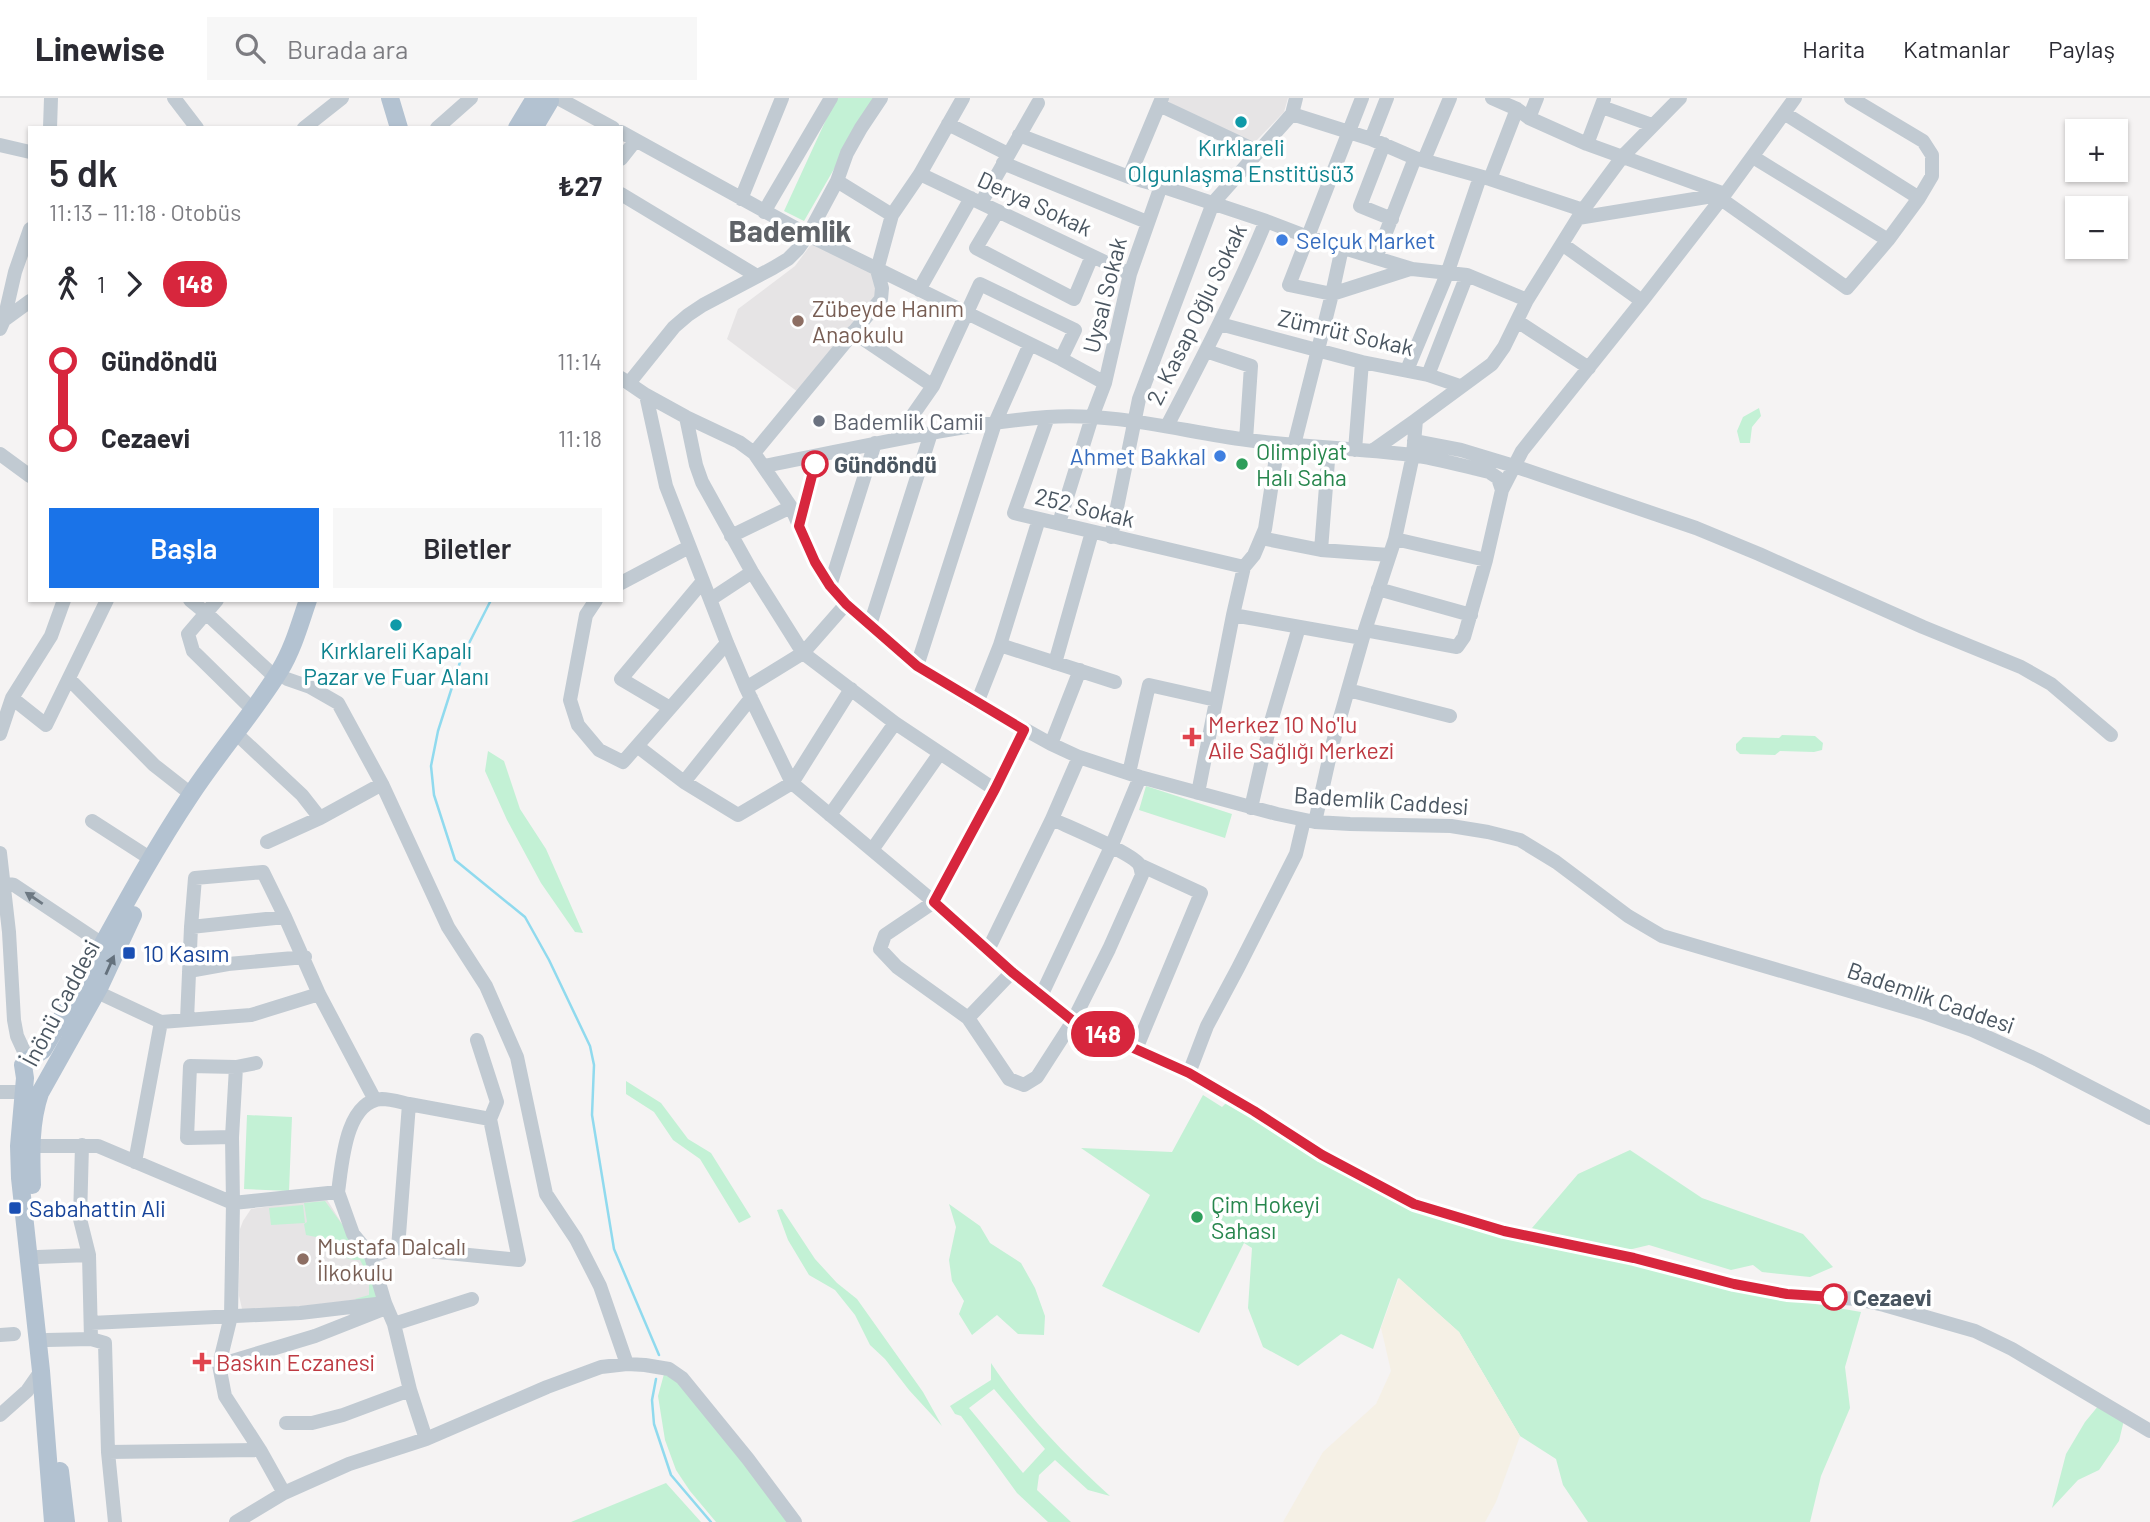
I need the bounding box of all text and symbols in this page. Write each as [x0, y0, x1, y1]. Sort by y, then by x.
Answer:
search box [207, 17, 697, 80]
text: Linewise [35, 28, 165, 68]
icon: search [231, 29, 269, 67]
text: Burada ara [287, 33, 408, 64]
text: Harita [1802, 34, 1865, 63]
text: Katmanlar [1903, 34, 2010, 63]
text: Paylaş [2048, 34, 2115, 63]
marker: Kırklareli Olgunlaşma Enstitüsü3 [1233, 114, 1249, 130]
map controls [2065, 119, 2128, 259]
button: + [2065, 119, 2128, 182]
place label: Kırklareli Olgunlaşma Enstitüsü3 [1128, 133, 1354, 187]
text: 5 dk [49, 149, 118, 195]
street label: Derya Sokak [973, 164, 1097, 242]
text: ₺27 [558, 170, 602, 201]
button: − [2065, 196, 2128, 259]
text: 11:13 – 11:18 · Otobüs [49, 198, 241, 226]
district label: Bademlik [728, 212, 852, 248]
street label: 2. Kasap Oğlu Sokak [1140, 219, 1252, 409]
place label: Selçuk Market [1296, 226, 1436, 254]
marker: Selçuk Market [1274, 232, 1290, 248]
street label: Uysal Sokak [1076, 234, 1132, 356]
icon: walk [49, 265, 87, 303]
icon: forward [115, 265, 153, 303]
text: 148 [177, 269, 213, 298]
text: 1 [97, 270, 105, 298]
place label: Zübeyde Hanım Anaokulu [812, 294, 964, 348]
street label: Zümrüt Sokak [1275, 303, 1417, 361]
marker: Zübeyde Hanım Anaokulu [790, 313, 806, 329]
text: Gündöndü [101, 345, 217, 376]
text: 11:14 [557, 347, 602, 375]
place label: Bademlik Camii [833, 407, 984, 435]
marker: Bademlik Camii [811, 413, 827, 429]
text: Cezaevi [101, 422, 190, 453]
text: 11:18 [558, 424, 602, 452]
place label: Olimpiyat Halı Saha [1256, 437, 1347, 491]
place label: Ahmet Bakkal [1070, 442, 1206, 470]
marker: Ahmet Bakkal [1212, 448, 1228, 464]
place label: Gündöndü [834, 450, 937, 478]
marker: Gündöndü [802, 451, 828, 477]
marker: Olimpiyat Halı Saha [1234, 456, 1250, 472]
street label: 252 Sokak [1032, 481, 1138, 533]
button: Başla [49, 508, 319, 588]
button: Biletler [333, 508, 602, 588]
marker: Kırklareli Kapalı Pazar ve Fuar Alanı [388, 617, 404, 633]
place label: Kırklareli Kapalı Pazar ve Fuar Alanı [303, 636, 489, 690]
place label: Merkez 10 No'lu Aile Sağlığı Merkezi [1208, 710, 1394, 764]
marker: Merkez 10 No'lu Aile Sağlığı Merkezi [1182, 727, 1202, 747]
street label: Bademlik Caddesi [1293, 780, 1469, 820]
one-way arrow [25, 891, 43, 905]
street label: İnönü Caddesi [15, 935, 105, 1071]
place label: 10 Kasım [143, 939, 229, 967]
marker: 10 Kasım [121, 945, 137, 961]
one-way arrow [105, 955, 116, 976]
street label: Bademlik Caddesi [1844, 955, 2018, 1039]
line badge: 148 [1063, 1011, 1143, 1057]
text: 148 [1085, 1019, 1121, 1048]
place label: Çim Hokeyi Sahası [1211, 1190, 1320, 1244]
place label: Sabahattin Ali [29, 1194, 165, 1222]
marker: Sabahattin Ali [7, 1200, 23, 1216]
marker: Çim Hokeyi Sahası [1189, 1209, 1205, 1225]
place label: Mustafa Dalcalı İlkokulu [317, 1232, 466, 1286]
marker: Mustafa Dalcalı İlkokulu [295, 1251, 311, 1267]
place label: Cezaevi [1853, 1283, 1932, 1311]
marker: Cezaevi [1821, 1284, 1847, 1310]
place label: Baskın Eczanesi [216, 1348, 375, 1376]
marker: Baskın Eczanesi [194, 1354, 210, 1370]

